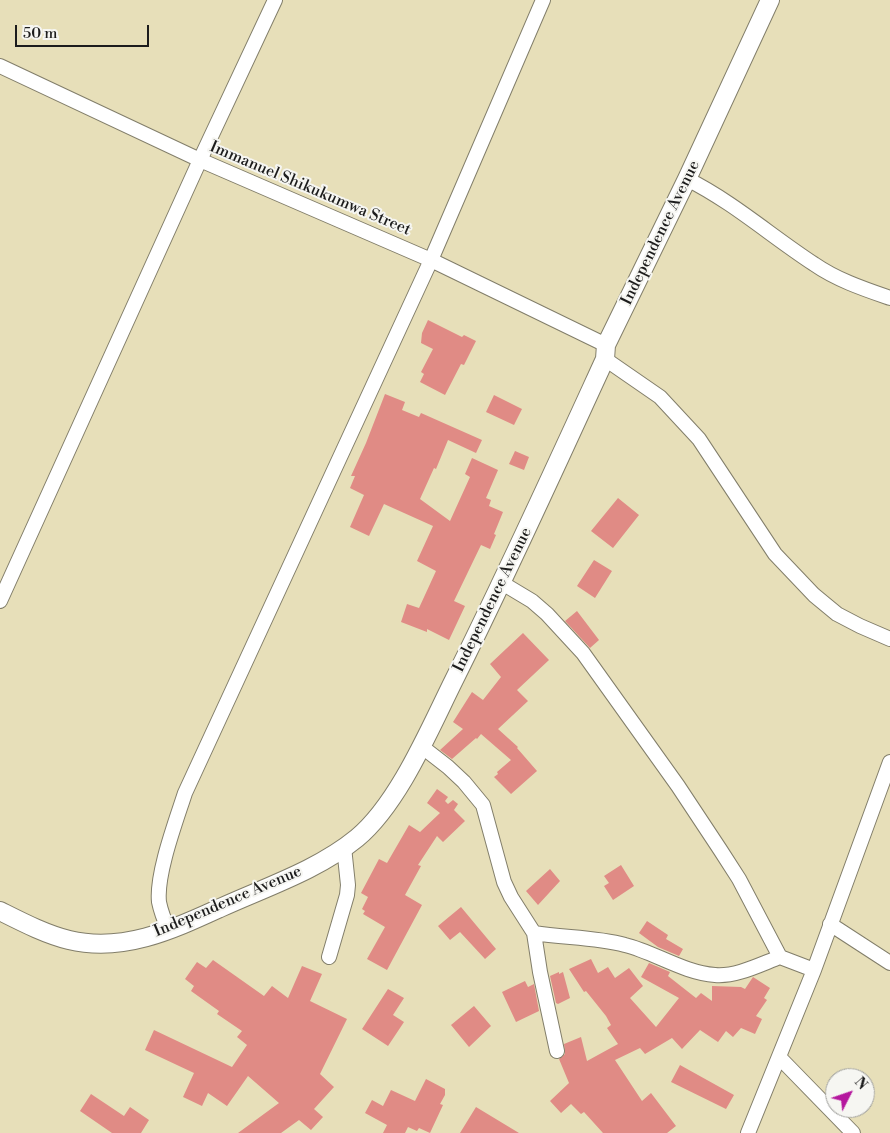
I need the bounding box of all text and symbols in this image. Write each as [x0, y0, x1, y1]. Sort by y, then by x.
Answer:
scale bar [18, 15, 151, 47]
text: 50 m [23, 24, 57, 43]
street label: Immanuel Shikukumwa Street [206, 138, 414, 240]
street label: Independence Avenue [618, 158, 704, 308]
street label: Independence Avenue [450, 525, 536, 675]
street label: Independence Avenue [151, 862, 305, 942]
north arrow [825, 1068, 875, 1118]
text: N [850, 1074, 871, 1094]

